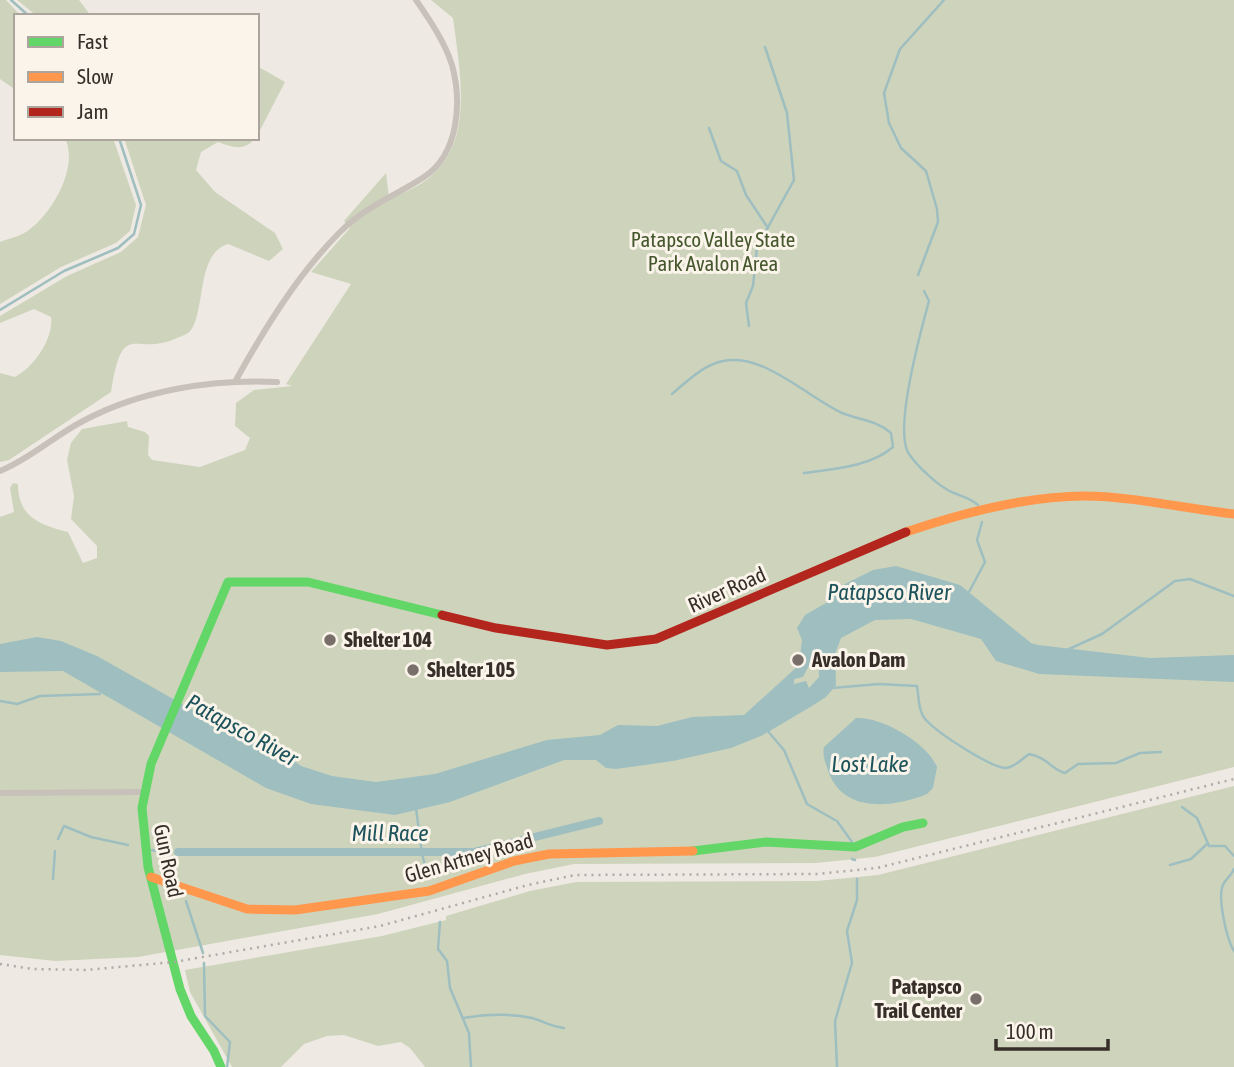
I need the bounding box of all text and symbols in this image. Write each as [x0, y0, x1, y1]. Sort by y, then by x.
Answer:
legend [14, 14, 259, 140]
text: Fast [77, 29, 108, 53]
text: Slow [77, 64, 114, 88]
text: Jam [77, 99, 109, 123]
park label: Patapsco Valley State Park Avalon Area [631, 227, 795, 275]
street label: River Road [684, 561, 769, 617]
water label: Patapsco River [827, 579, 952, 605]
place label: Shelter 104 [344, 627, 432, 651]
marker: Shelter 104 [322, 632, 338, 648]
place label: Avalon Dam [811, 647, 905, 671]
marker: Avalon Dam [790, 652, 806, 668]
place label: Shelter 105 [427, 657, 515, 681]
marker: Shelter 105 [405, 662, 421, 678]
water label: Patapsco River [182, 689, 303, 772]
water label: Lost Lake [831, 751, 909, 777]
water label: Mill Race [351, 820, 429, 846]
street label: Gun Road [150, 822, 188, 900]
street label: Glen Artney Road [402, 827, 536, 887]
place label: Patapsco Trail Center [874, 974, 963, 1022]
marker: Patapsco Trail Center [968, 991, 984, 1007]
scale bar [996, 1007, 1108, 1052]
text: 100 m [1006, 1019, 1054, 1043]

